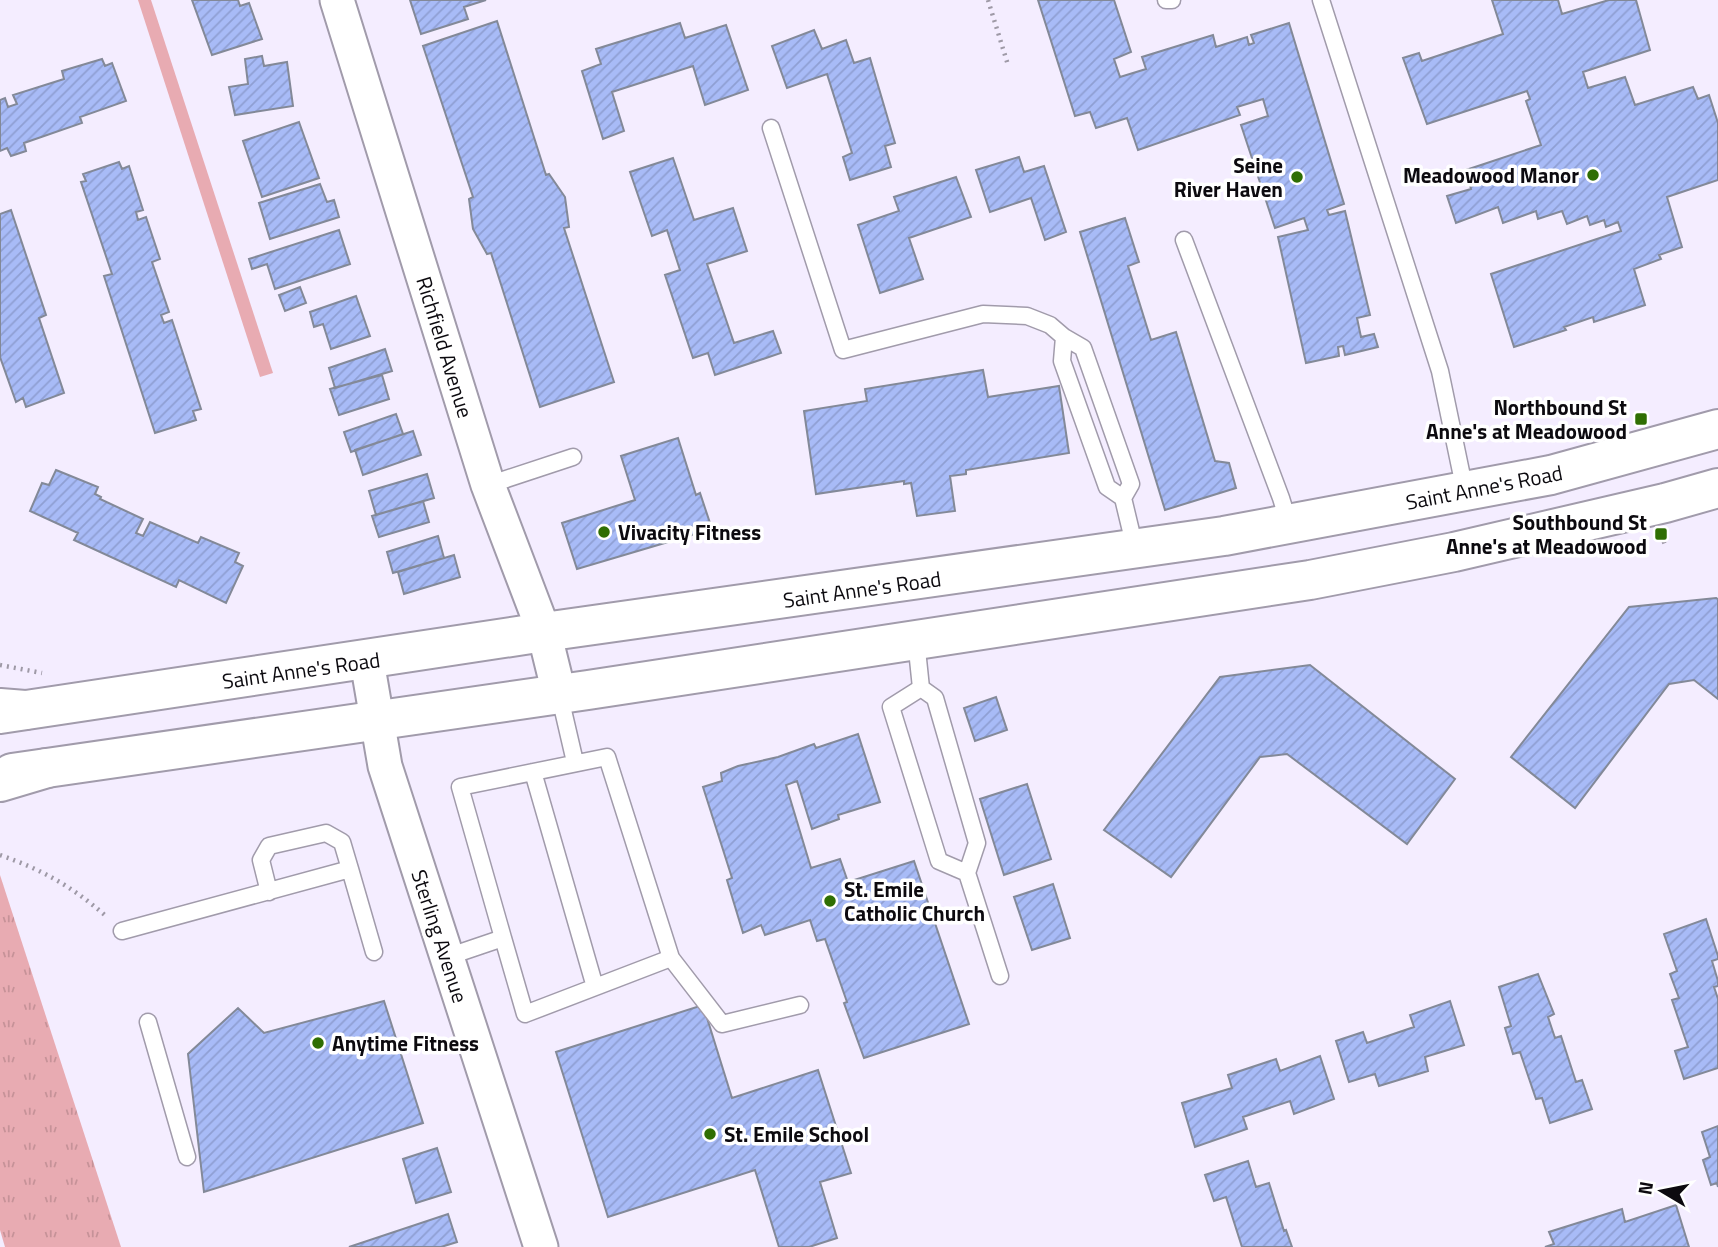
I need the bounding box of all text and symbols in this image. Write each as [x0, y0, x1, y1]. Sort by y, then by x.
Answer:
place label: Seine River Haven [1174, 149, 1283, 205]
place label: Meadowood Manor [1403, 159, 1579, 191]
marker: Meadowood Manor [1585, 167, 1601, 183]
marker: Seine River Haven [1289, 169, 1305, 185]
street label: Richfield Avenue [408, 272, 482, 422]
place label: Northbound St Anne's at Meadowood [1426, 391, 1627, 447]
marker: Northbound St Anne's at Meadowood [1633, 411, 1649, 427]
street label: Saint Anne's Road [1403, 456, 1565, 518]
place label: Southbound St Anne's at Meadowood [1446, 506, 1647, 562]
place label: Vivacity Fitness [618, 516, 761, 548]
marker: Vivacity Fitness [596, 524, 612, 540]
marker: Southbound St Anne's at Meadowood [1653, 526, 1669, 542]
street label: Saint Anne's Road [781, 562, 943, 616]
street label: Saint Anne's Road [220, 643, 382, 697]
street label: Sterling Avenue [403, 865, 477, 1007]
place label: St. Emile Catholic Church [844, 873, 985, 929]
marker: St. Emile Catholic Church [822, 893, 838, 909]
place label: Anytime Fitness [332, 1027, 479, 1059]
marker: Anytime Fitness [310, 1035, 326, 1051]
place label: St. Emile School [724, 1118, 869, 1150]
marker: St. Emile School [702, 1126, 718, 1142]
north arrow [1627, 1156, 1697, 1226]
text: N [1629, 1179, 1660, 1197]

